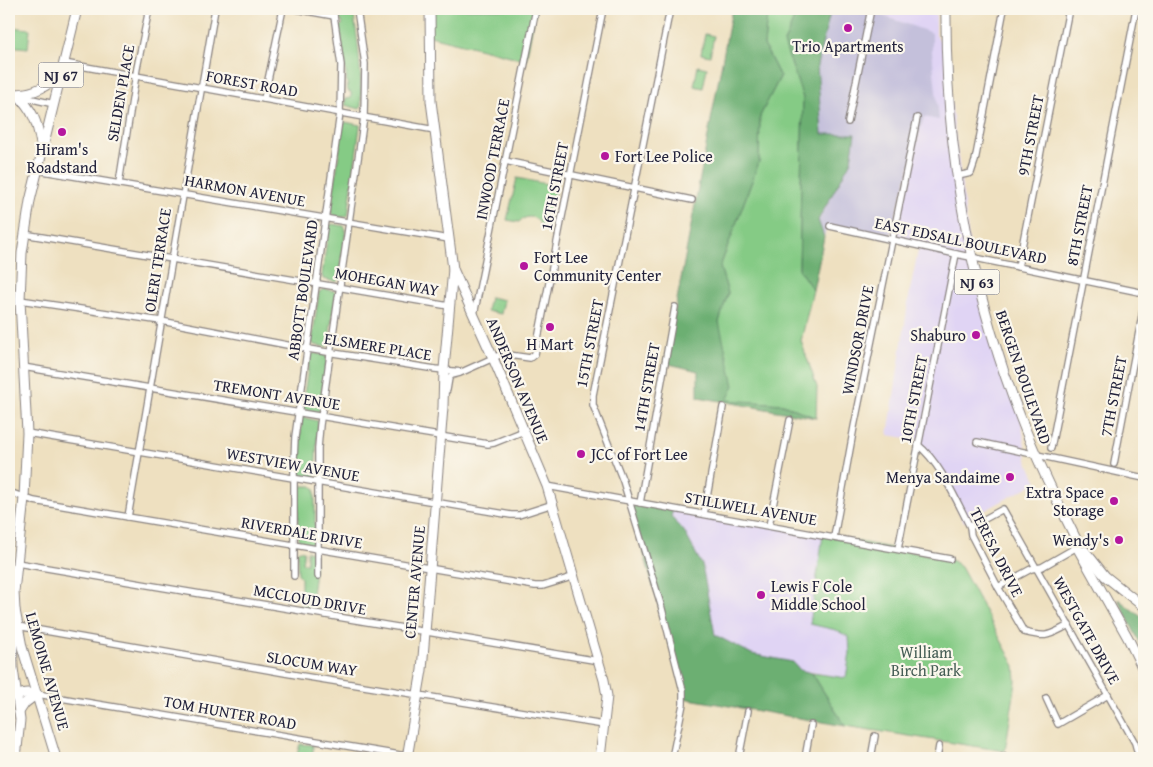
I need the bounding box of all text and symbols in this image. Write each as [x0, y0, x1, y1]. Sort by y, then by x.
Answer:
marker: Trio Apartments [842, 22, 854, 34]
place label: Trio Apartments [792, 34, 904, 58]
street label: SELDEN PLACE [100, 43, 140, 143]
road number: NJ 67 [38, 62, 84, 88]
street label: FOREST ROAD [204, 63, 300, 103]
street label: 9TH STREET [1010, 92, 1050, 178]
street label: INWOOD TERRACE [468, 96, 516, 222]
marker: Hiram's Roadstand [56, 126, 68, 138]
place label: Hiram's Roadstand [27, 137, 98, 179]
street label: 16TH STREET [534, 140, 574, 232]
place label: Fort Lee Police [615, 144, 713, 168]
marker: Fort Lee Police [599, 150, 611, 162]
street label: HARMON AVENUE [183, 168, 307, 212]
street label: 8TH STREET [1059, 182, 1099, 268]
street label: OLERI TERRACE [137, 206, 177, 314]
street label: EAST EDSALL BOULEVARD [873, 210, 1050, 270]
street label: ABBOTT BOULEVARD [280, 218, 324, 362]
place label: Fort Lee Community Center [534, 245, 662, 287]
street label: MOHEGAN WAY [333, 260, 441, 302]
marker: Fort Lee Community Center [518, 260, 530, 272]
road number: NJ 63 [954, 270, 1000, 294]
street label: WINDSOR DRIVE [835, 283, 879, 397]
street label: 15TH STREET [569, 297, 609, 389]
street label: BERGEN BOULEVARD [990, 307, 1058, 448]
street label: ANDERSON AVENUE [481, 313, 555, 447]
marker: H Mart [544, 321, 556, 333]
place label: Shaburo [910, 323, 966, 347]
street label: ELSMERE PLACE [323, 326, 433, 366]
marker: Shaburo [970, 329, 982, 341]
place label: H Mart [526, 332, 574, 356]
street label: 14TH STREET [626, 341, 666, 433]
street label: 10TH STREET [893, 353, 933, 445]
street label: 7TH STREET [1093, 353, 1133, 439]
street label: TREMONT AVENUE [212, 372, 342, 416]
street label: WESTVIEW AVENUE [224, 440, 362, 488]
place label: JCC of Fort Lee [589, 442, 688, 466]
marker: JCC of Fort Lee [575, 448, 587, 460]
place label: Menya Sandaime [886, 465, 1000, 489]
marker: Menya Sandaime [1004, 471, 1016, 483]
place label: Extra Space Storage [1026, 480, 1104, 522]
street label: STILLWELL AVENUE [683, 485, 819, 531]
marker: Extra Space Storage [1108, 495, 1120, 507]
street label: TERESA DRIVE [964, 503, 1030, 601]
street label: RIVERDALE DRIVE [239, 510, 365, 554]
street label: CENTER AVENUE [397, 525, 431, 639]
place label: Wendy's [1053, 528, 1109, 552]
marker: Wendy's [1113, 534, 1125, 546]
street label: WESTGATE DRIVE [1047, 572, 1127, 688]
place label: Lewis F Cole Middle School [771, 574, 866, 616]
street label: MCCLOUD DRIVE [252, 577, 368, 621]
marker: Lewis F Cole Middle School [755, 589, 767, 601]
street label: LEMOINE AVENUE [20, 609, 76, 733]
park label: William Birch Park [891, 640, 962, 682]
street label: SLOCUM WAY [265, 644, 359, 682]
street label: TOM HUNTER ROAD [162, 688, 299, 736]

